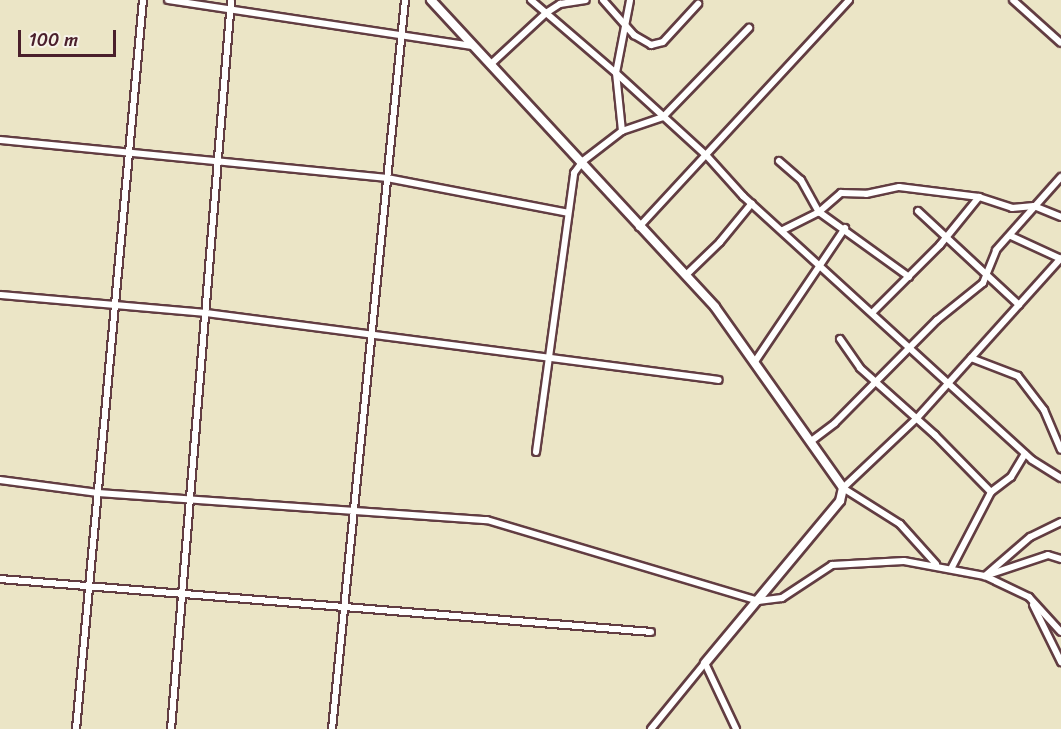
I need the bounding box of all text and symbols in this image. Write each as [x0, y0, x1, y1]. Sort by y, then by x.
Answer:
scale bar [21, 18, 118, 56]
text: 100 m [29, 24, 78, 56]

